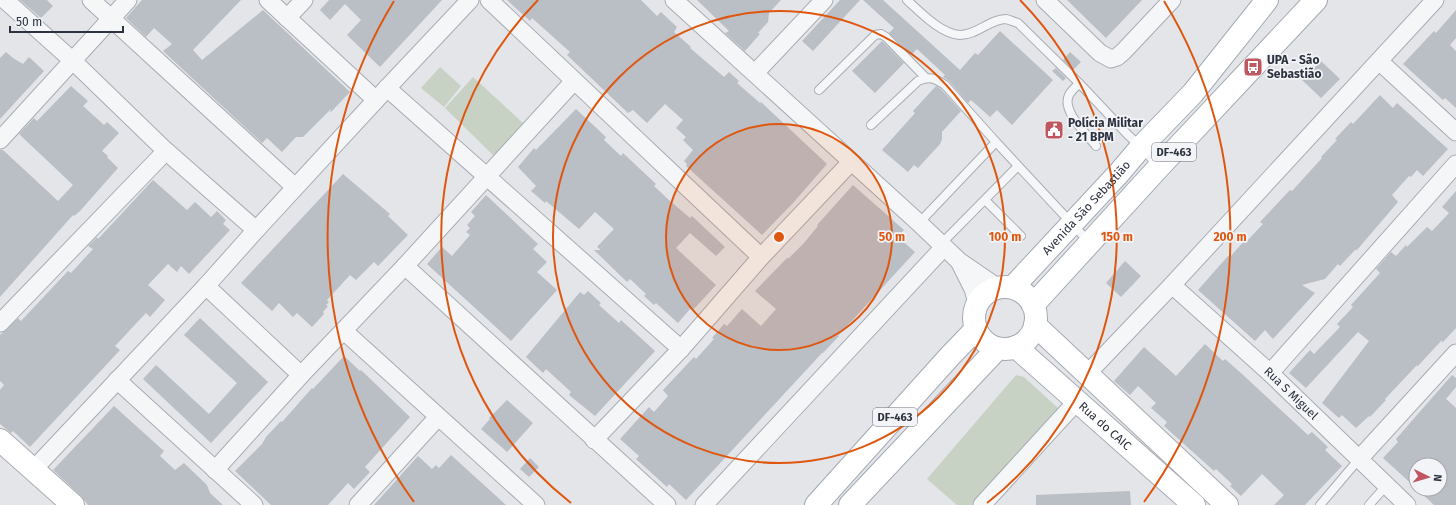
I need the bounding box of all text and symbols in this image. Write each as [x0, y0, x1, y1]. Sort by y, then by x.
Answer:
scale bar [10, 8, 123, 34]
text: 50 m [16, 15, 42, 29]
place label: UPA - São Sebastião [1267, 53, 1321, 81]
bus stop icon: UPA - São Sebastião [1242, 56, 1264, 78]
place label: Polícia Militar - 21 BPM [1068, 116, 1143, 144]
public building icon: Polícia Militar - 21 BPM [1043, 119, 1065, 141]
road number: DF-463 [1152, 143, 1196, 161]
street label: Avenida São Sebastião [1039, 158, 1133, 258]
centre of rings [772, 230, 786, 244]
text: 50 m [879, 230, 905, 244]
text: 100 m [989, 230, 1021, 244]
text: 150 m [1101, 230, 1133, 244]
text: 200 m [1213, 230, 1247, 244]
street label: Rua S Miguel [1261, 364, 1321, 423]
street label: Rua do CAIC [1076, 399, 1134, 453]
road number: DF-463 [873, 408, 917, 426]
north arrow [1408, 457, 1448, 497]
text: N [1431, 474, 1444, 482]

